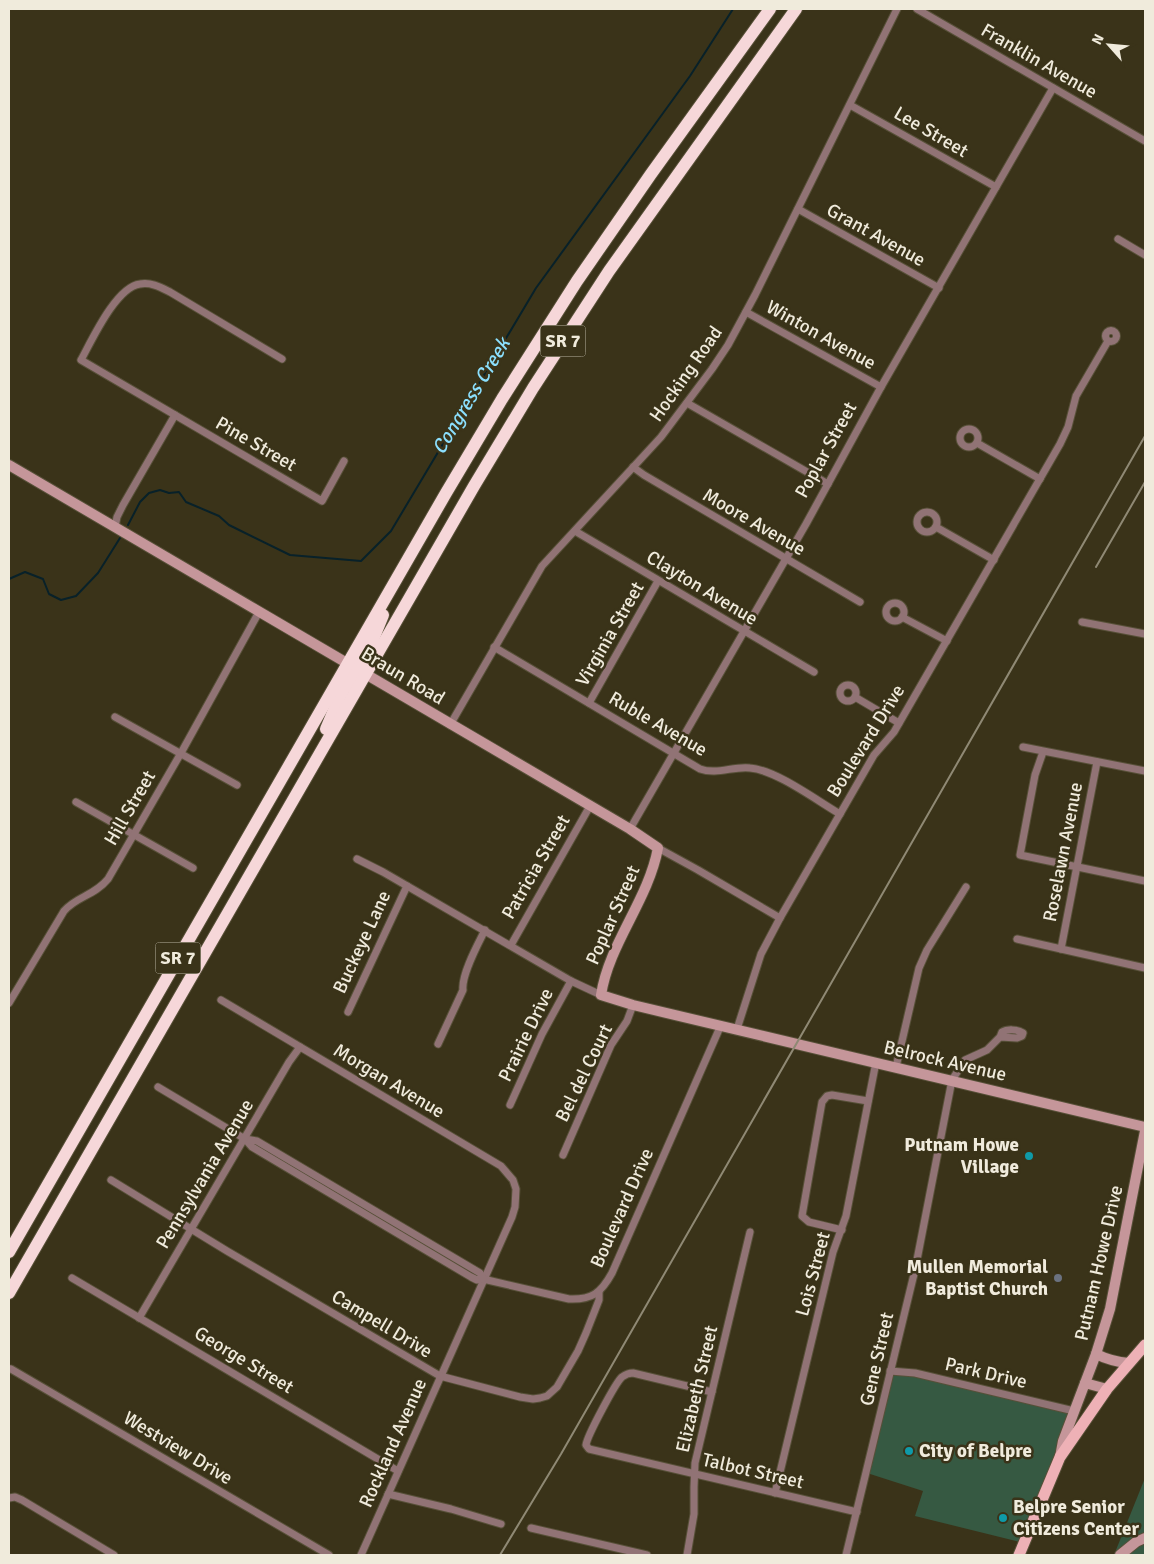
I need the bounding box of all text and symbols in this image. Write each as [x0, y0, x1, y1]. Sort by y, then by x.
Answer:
street label: Franklin Avenue [977, 18, 1101, 104]
north arrow [1084, 20, 1134, 70]
text: N [1088, 31, 1108, 48]
street label: Lee Street [889, 101, 973, 163]
street label: Grant Avenue [822, 198, 930, 272]
street label: Winton Avenue [762, 295, 880, 375]
street label: Hocking Road [644, 321, 728, 427]
road number: SR 7 [540, 326, 586, 356]
water label: Congress Creek [426, 331, 517, 459]
street label: Poplar Street [790, 397, 862, 502]
street label: Pine Street [211, 411, 301, 477]
street label: Moore Avenue [698, 483, 810, 561]
street label: Clayton Avenue [642, 545, 762, 631]
street label: Virginia Street [570, 577, 650, 691]
street label: Braun Road [357, 642, 449, 710]
street label: Boulevard Drive [822, 680, 910, 802]
street label: Ruble Avenue [604, 686, 712, 762]
street label: Hill Street [99, 766, 161, 850]
street label: Roselawn Avenue [1038, 780, 1088, 924]
street label: Patricia Street [496, 810, 576, 923]
street label: Poplar Street [580, 861, 646, 968]
street label: Buckeye Lane [328, 887, 396, 997]
road number: SR 7 [156, 942, 200, 974]
street label: Prairie Drive [493, 984, 559, 1086]
street label: Bel del Court [550, 1020, 618, 1126]
street label: Belrock Avenue [881, 1035, 1009, 1087]
street label: Morgan Avenue [329, 1038, 449, 1124]
street label: Pennsylvania Avenue [151, 1095, 259, 1253]
place label: Putnam Howe Village [904, 1133, 1019, 1179]
street label: Boulevard Drive [585, 1145, 659, 1271]
marker: Putnam Howe Village [1023, 1150, 1035, 1162]
street label: Putnam Howe Drive [1069, 1183, 1129, 1343]
street label: Lois Street [790, 1229, 836, 1319]
place label: Mullen Memorial Baptist Church [906, 1255, 1048, 1301]
marker: Mullen Memorial Baptist Church [1052, 1272, 1064, 1284]
street label: Campell Drive [327, 1285, 437, 1363]
street label: Gene Street [855, 1310, 899, 1408]
street label: George Street [190, 1321, 298, 1399]
street label: Elizabeth Street [671, 1323, 723, 1455]
street label: Park Drive [943, 1352, 1029, 1394]
street label: Rockland Avenue [354, 1375, 432, 1511]
street label: Westview Drive [119, 1406, 237, 1490]
place label: City of Belpre [919, 1439, 1032, 1463]
marker: City of Belpre [903, 1445, 915, 1457]
street label: Talbot Street [700, 1448, 806, 1494]
place label: Belpre Senior Citizens Center [1013, 1495, 1139, 1541]
marker: Belpre Senior Citizens Center [997, 1512, 1009, 1524]

